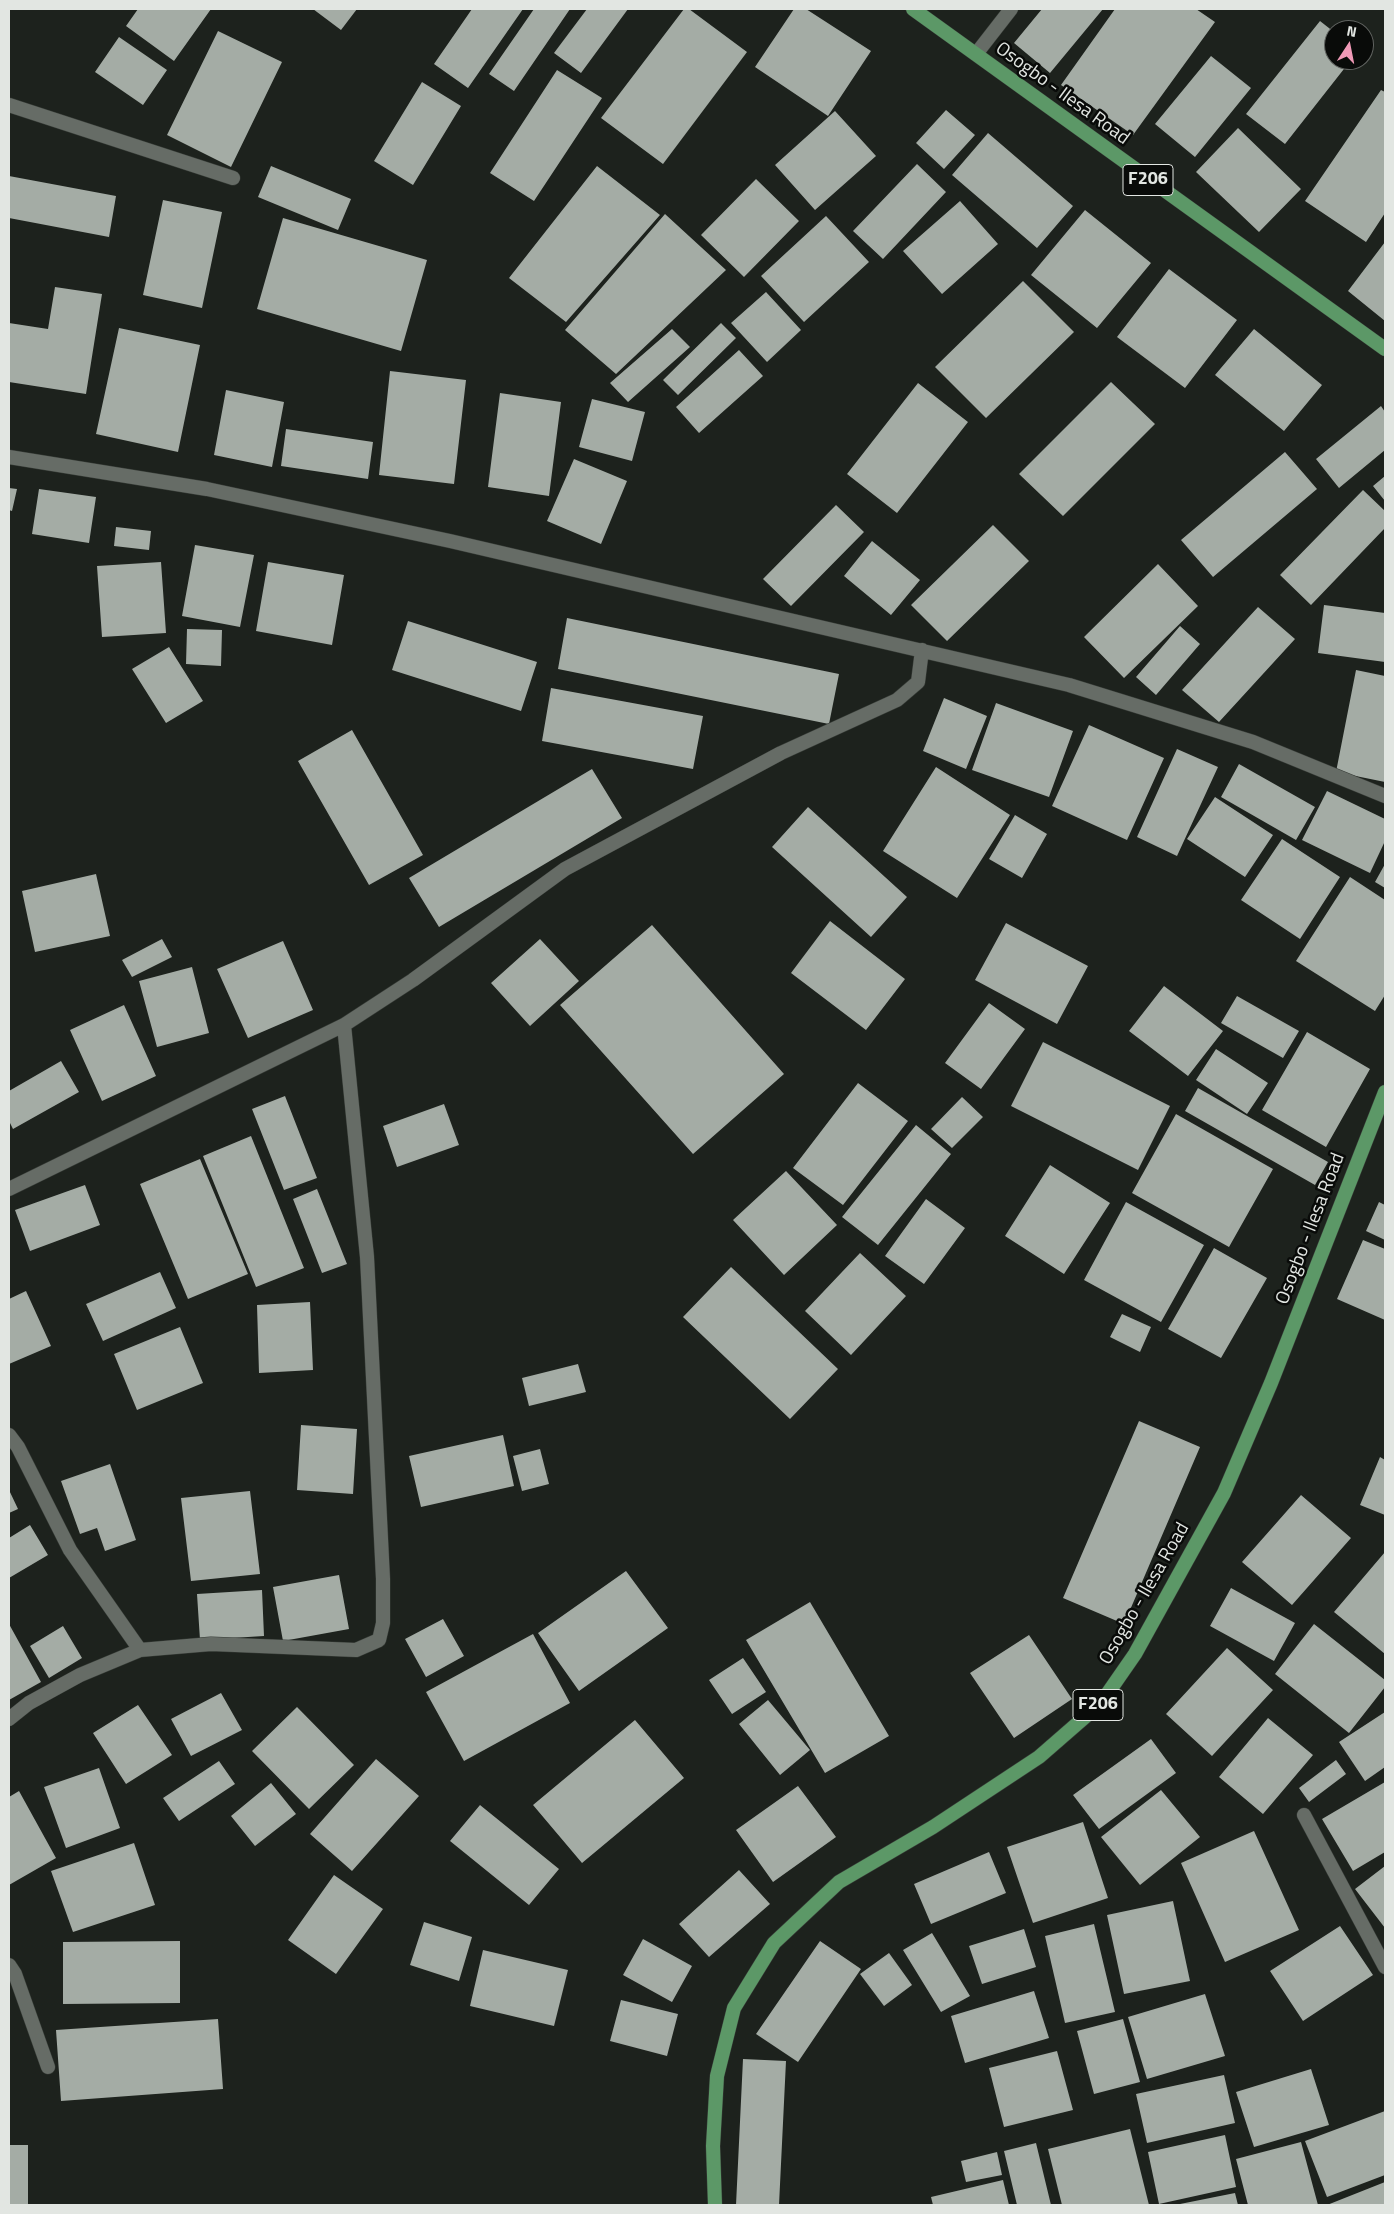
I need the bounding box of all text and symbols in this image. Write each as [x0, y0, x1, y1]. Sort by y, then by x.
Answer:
north arrow [1324, 20, 1374, 70]
text: N [1345, 20, 1359, 42]
street label: Osogbo - Ilesa Road [990, 38, 1134, 150]
road number: F206 [1123, 164, 1173, 196]
street label: Osogbo - Ilesa Road [1272, 1150, 1350, 1308]
street label: Osogbo - Ilesa Road [1095, 1519, 1195, 1669]
road number: F206 [1073, 1690, 1123, 1720]

